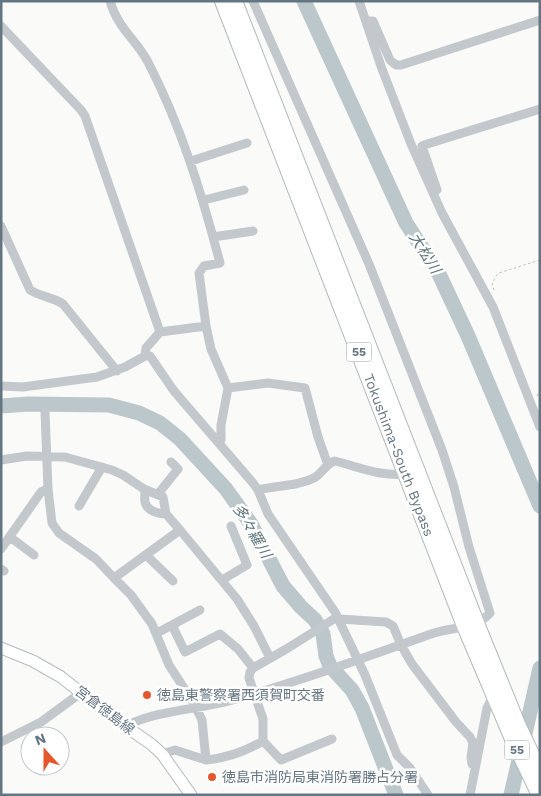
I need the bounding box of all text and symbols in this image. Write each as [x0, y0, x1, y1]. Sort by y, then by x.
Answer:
water label: 大松川 [405, 229, 446, 279]
road number: 55 [346, 342, 372, 362]
street label: Tokushima-South Bypass [361, 372, 437, 538]
water label: 多々羅川 [229, 501, 276, 563]
street label: 宮倉徳島線 [72, 683, 138, 737]
place label: 徳島東警察署西須賀町交番 [157, 687, 325, 703]
marker: 徳島東警察署西須賀町交番 [141, 689, 153, 701]
north arrow [20, 726, 70, 776]
text: N [33, 730, 48, 748]
road number: 55 [504, 740, 530, 760]
place label: 徳島市消防局東消防署勝占分署 [222, 769, 418, 785]
marker: 徳島市消防局東消防署勝占分署 [206, 771, 218, 783]

